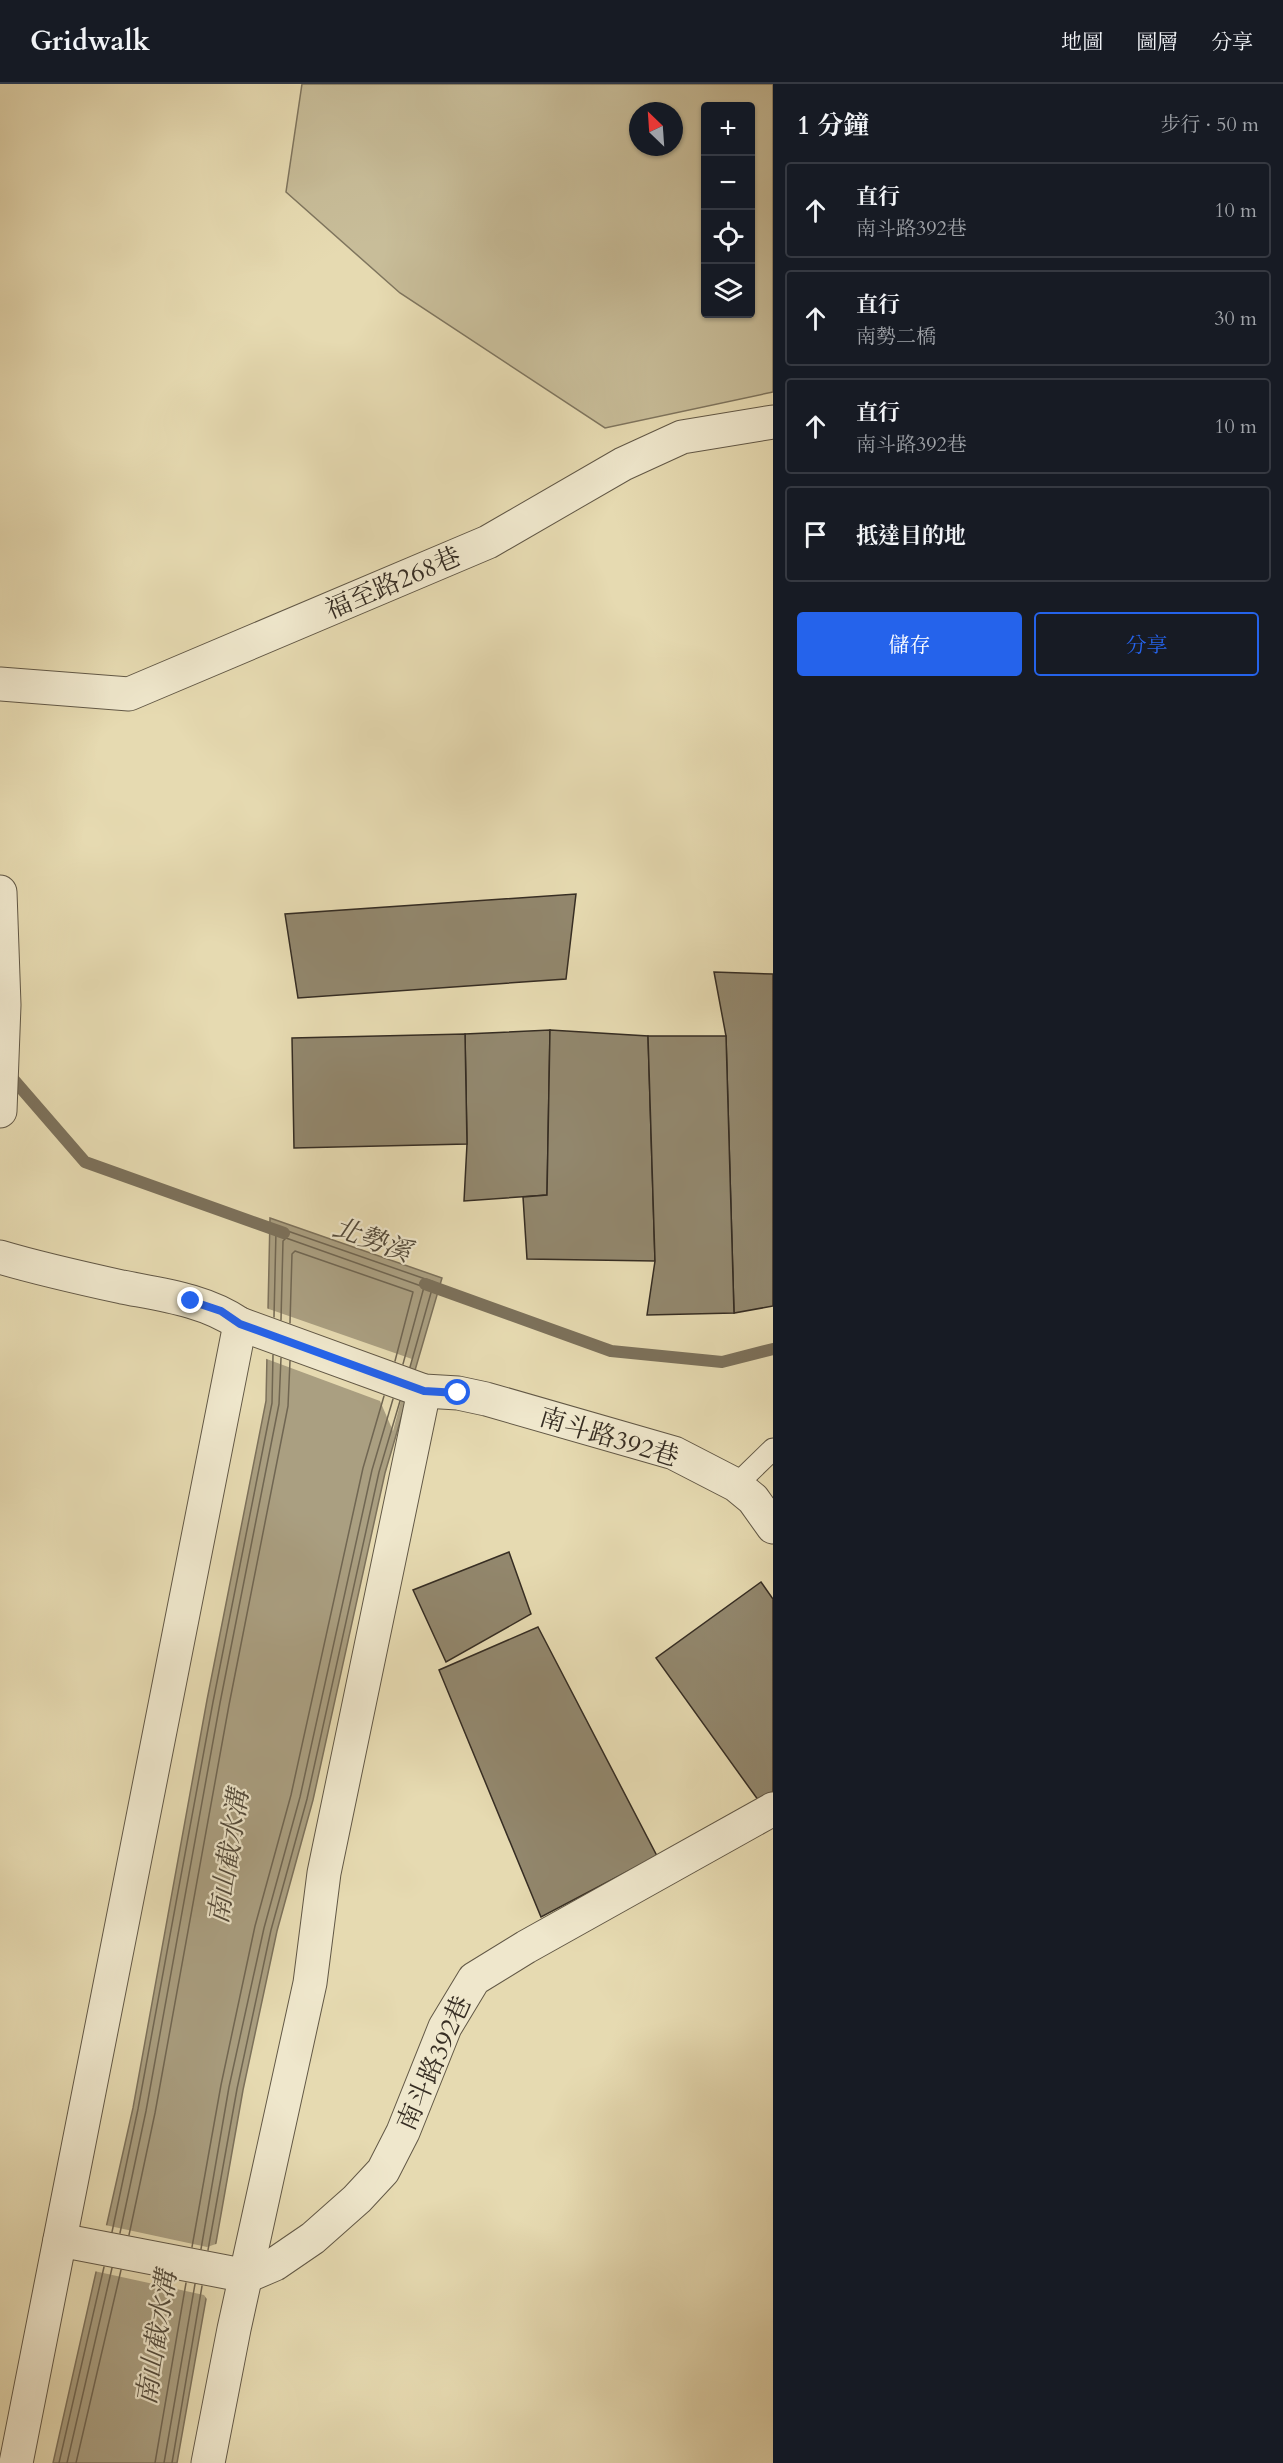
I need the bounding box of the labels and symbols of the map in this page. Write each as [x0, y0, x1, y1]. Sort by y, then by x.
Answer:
north arrow [629, 102, 683, 156]
street label: 福至路268巷 [320, 539, 466, 627]
water label: 北勢溪 [328, 1209, 419, 1272]
route end [177, 1287, 203, 1313]
route start [444, 1379, 470, 1405]
street label: 南斗路392巷 [535, 1399, 683, 1475]
water label: 南山截水溝 [200, 1783, 258, 1927]
street label: 南斗路392巷 [389, 1990, 479, 2136]
water label: 南山截水溝 [128, 2264, 186, 2408]

